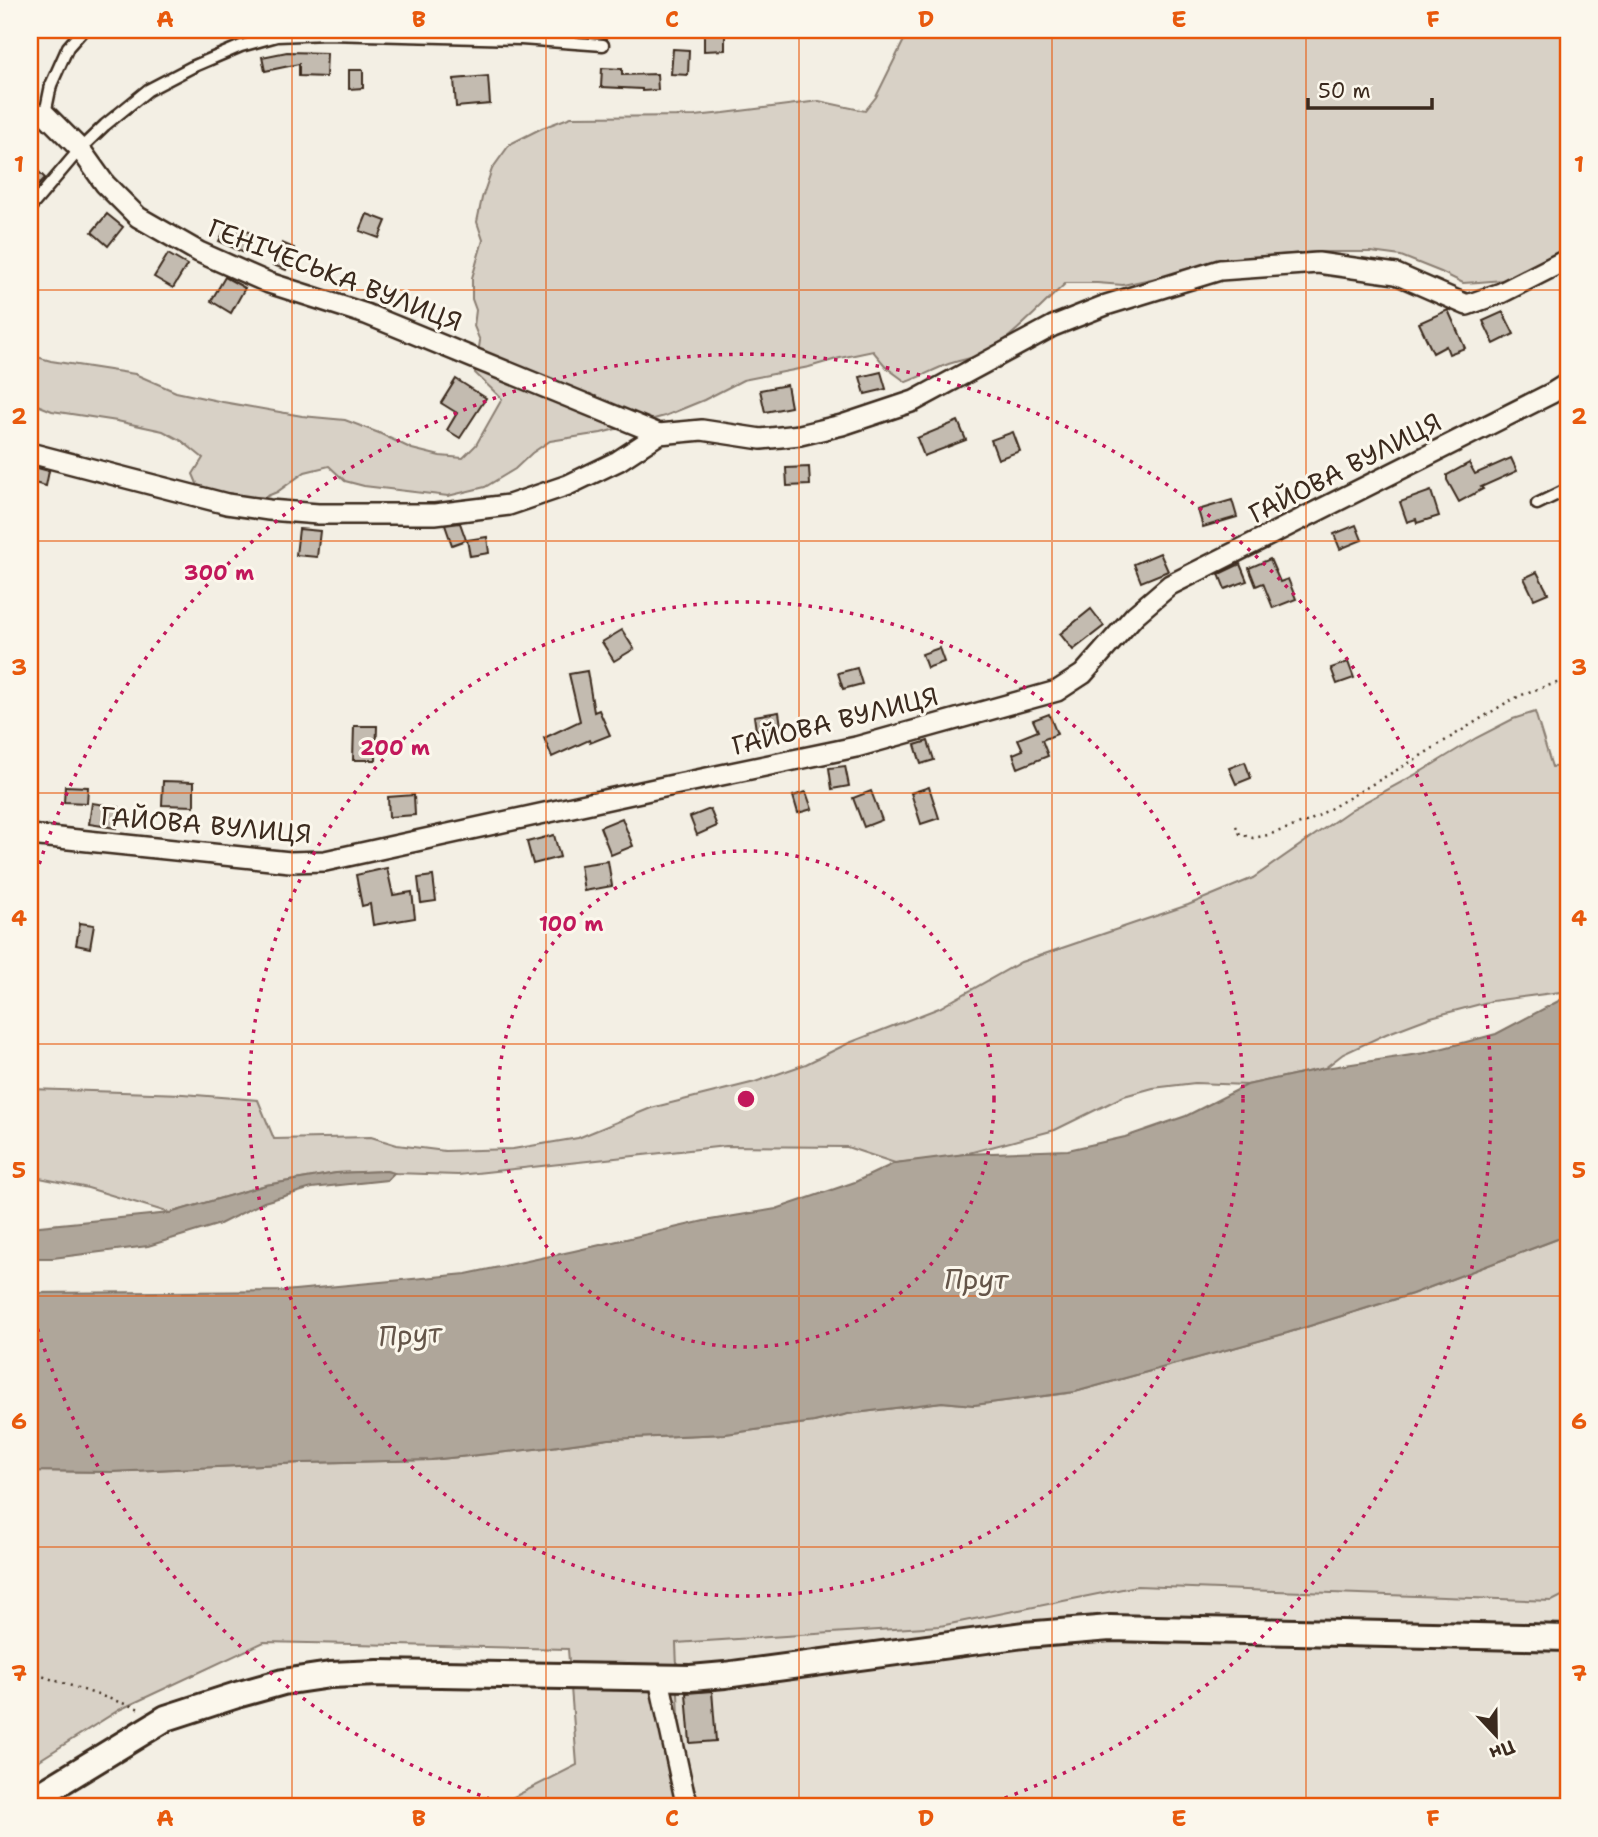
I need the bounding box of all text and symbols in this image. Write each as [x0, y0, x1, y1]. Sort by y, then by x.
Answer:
text: A [156, 4, 174, 34]
text: B [412, 4, 426, 34]
text: C [665, 4, 679, 34]
text: D [918, 4, 934, 34]
text: E [1171, 4, 1187, 34]
text: F [1426, 4, 1440, 34]
scale bar [1308, 66, 1432, 110]
text: 50 m [1318, 77, 1371, 105]
text: 1 [14, 149, 24, 179]
text: 1 [1574, 149, 1584, 179]
street label: ГЕНІЧЕСЬКА ВУЛИЦЯ [203, 210, 467, 339]
text: 2 [11, 401, 27, 431]
text: 2 [1571, 401, 1587, 431]
street label: ГАЙОВА ВУЛИЦЯ [1243, 404, 1447, 531]
text: 300 m [184, 559, 254, 587]
text: 3 [11, 652, 27, 682]
text: 3 [1571, 652, 1587, 682]
street label: ГАЙОВА ВУЛИЦЯ [728, 678, 942, 763]
text: 200 m [360, 734, 430, 762]
street label: ГАЙОВА ВУЛИЦЯ [99, 798, 313, 851]
text: 4 [11, 903, 27, 933]
text: 4 [1571, 903, 1587, 933]
text: 100 m [539, 910, 603, 938]
centre of rings [734, 1087, 758, 1111]
text: 5 [12, 1155, 26, 1185]
text: 5 [1572, 1155, 1586, 1185]
water label: Прут [944, 1260, 1010, 1298]
water label: Прут [377, 1313, 445, 1355]
text: 6 [11, 1406, 27, 1436]
text: 6 [1571, 1406, 1587, 1436]
text: 7 [11, 1658, 27, 1688]
text: 7 [1571, 1658, 1587, 1688]
north arrow [1462, 1700, 1532, 1770]
text: Пн [1486, 1734, 1519, 1767]
text: A [156, 1803, 174, 1833]
text: B [412, 1803, 426, 1833]
text: C [665, 1803, 679, 1833]
text: D [918, 1803, 934, 1833]
text: E [1171, 1803, 1187, 1833]
text: F [1426, 1803, 1440, 1833]

